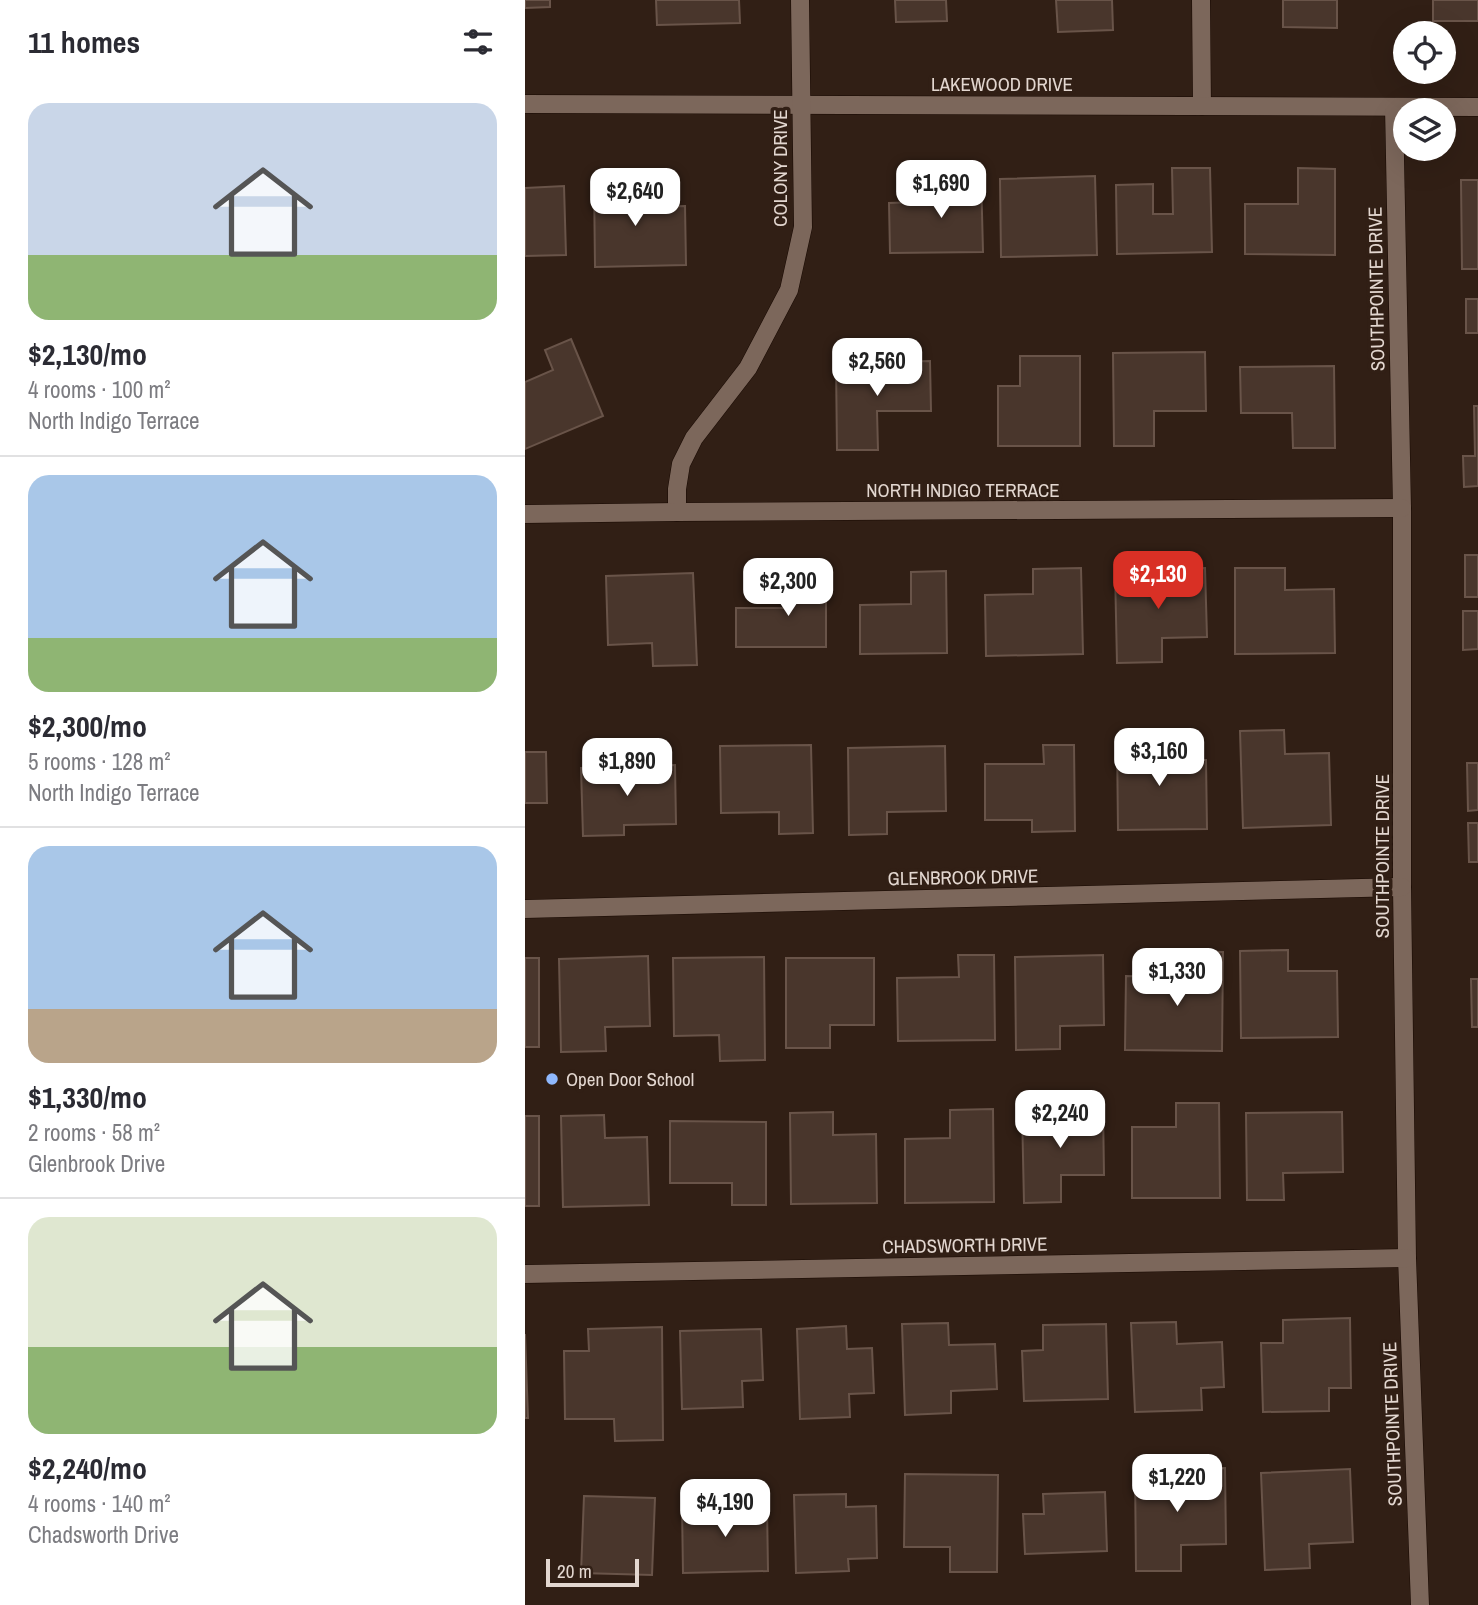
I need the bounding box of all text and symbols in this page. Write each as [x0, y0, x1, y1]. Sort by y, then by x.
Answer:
map controls [1393, 21, 1456, 161]
button: locate [1393, 21, 1456, 84]
text: 11 homes [28, 22, 140, 62]
icon: filters [459, 23, 497, 61]
street label: LAKEWOOD DRIVE [931, 71, 1073, 97]
button: layers [1393, 98, 1456, 161]
street label: COLONY DRIVE [767, 109, 793, 227]
icon: home [200, 149, 326, 275]
pin: $1,690 [884, 160, 998, 220]
text: $1,690 [912, 167, 970, 198]
pin: $2,640 [578, 168, 692, 228]
text: $2,640 [606, 175, 664, 206]
street label: SOUTHPOINTE DRIVE [1362, 207, 1390, 371]
text: $2,130/mo [28, 334, 147, 374]
pin: $2,560 [820, 338, 934, 398]
text: $2,560 [848, 345, 906, 376]
text: 4 rooms · 100 m² [28, 374, 171, 405]
text: North Indigo Terrace [28, 405, 200, 436]
street label: NORTH INDIGO TERRACE [866, 477, 1060, 503]
icon: home [200, 521, 326, 647]
pin: $2,130 [1101, 552, 1215, 611]
pin: $2,300 [731, 558, 845, 618]
text: $2,130 [1129, 558, 1187, 589]
text: $2,300 [759, 565, 817, 596]
text: $2,300/mo [28, 706, 147, 746]
pin: $3,160 [1102, 728, 1216, 788]
text: $3,160 [1130, 735, 1188, 766]
pin: $1,890 [570, 738, 684, 798]
text: $1,890 [598, 745, 656, 776]
text: 5 rooms · 128 m² [28, 746, 171, 777]
street label: SOUTHPOINTE DRIVE [1369, 774, 1395, 938]
text: North Indigo Terrace [28, 777, 200, 808]
street label: GLENBROOK DRIVE [887, 863, 1039, 891]
icon: home [200, 892, 326, 1018]
pin: $1,330 [1120, 948, 1234, 1008]
text: $1,330 [1148, 955, 1206, 986]
place label: Open Door School [566, 1066, 694, 1092]
marker: Open Door School [544, 1071, 560, 1087]
text: $1,330/mo [28, 1077, 147, 1117]
pin: $2,240 [1003, 1090, 1117, 1150]
text: $2,240 [1031, 1097, 1089, 1128]
text: 2 rooms · 58 m² [28, 1117, 160, 1148]
text: Glenbrook Drive [28, 1148, 165, 1179]
street label: CHADSWORTH DRIVE [882, 1231, 1048, 1259]
icon: home [200, 1263, 326, 1389]
street label: SOUTHPOINTE DRIVE [1376, 1341, 1408, 1507]
text: $2,240/mo [28, 1448, 147, 1488]
pin: $1,220 [1120, 1454, 1234, 1514]
text: $1,220 [1148, 1461, 1206, 1492]
pin: $4,190 [668, 1480, 782, 1539]
text: $4,190 [696, 1486, 754, 1517]
text: 4 rooms · 140 m² [28, 1488, 171, 1519]
text: Chadsworth Drive [28, 1519, 179, 1550]
scale bar [546, 1556, 639, 1588]
text: 20 m [557, 1558, 592, 1584]

